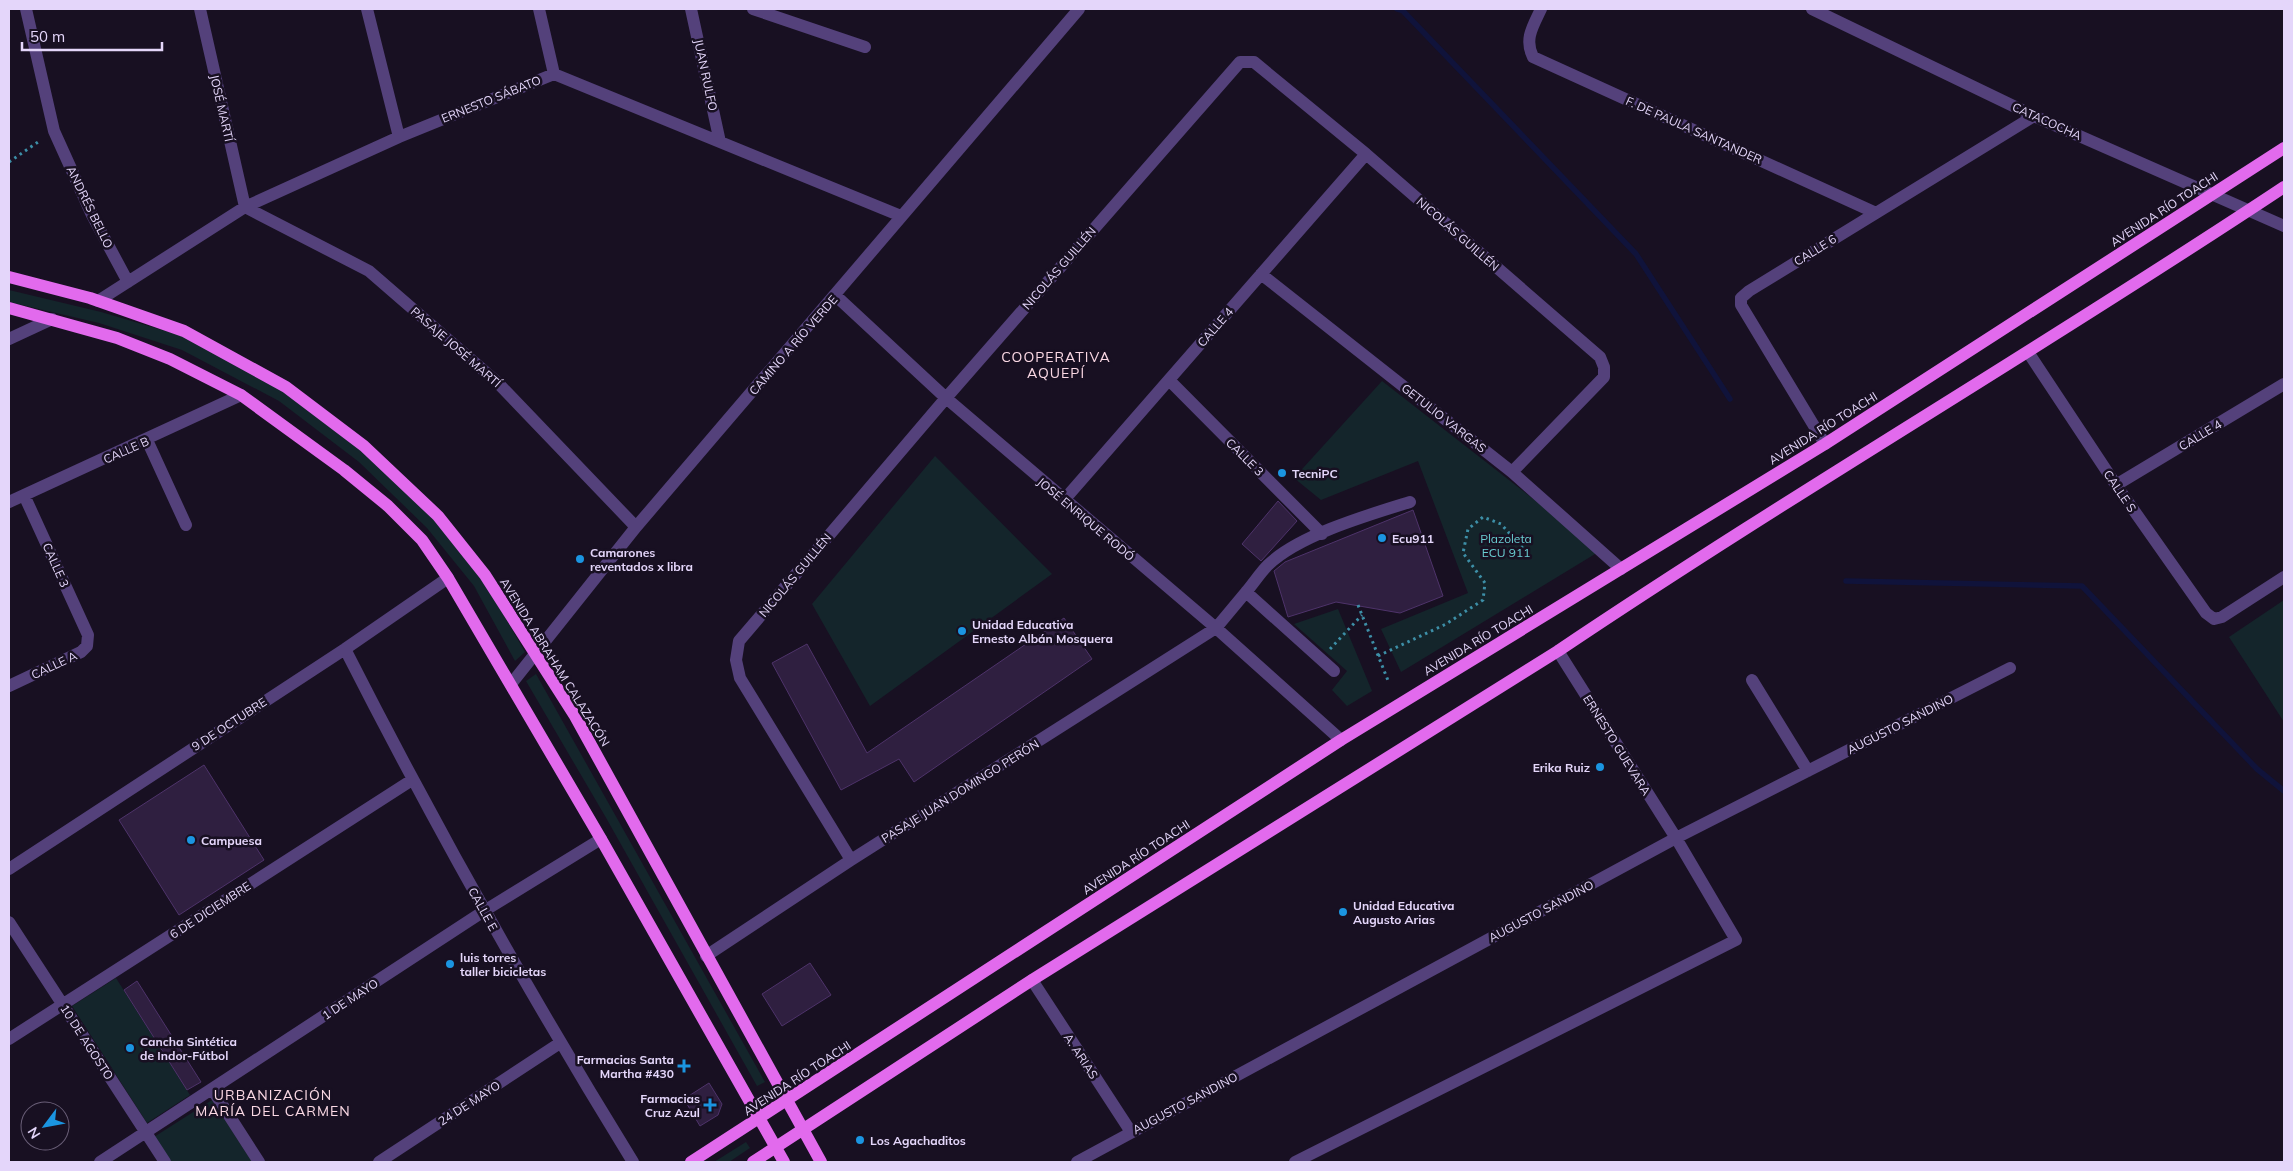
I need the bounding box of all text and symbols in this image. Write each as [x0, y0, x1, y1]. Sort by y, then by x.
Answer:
scale bar [22, 20, 162, 52]
text: 50 m [30, 27, 65, 46]
street label: JUAN RULFO [691, 38, 721, 112]
street label: ERNESTO SÁBATO [439, 72, 543, 126]
street label: JOSÉ MARTÍ [207, 73, 237, 144]
street label: F. DE PAULA SANTANDER [1623, 93, 1765, 167]
street label: CATACOCHA [2010, 99, 2084, 143]
street label: ANDRÉS BELLO [64, 163, 116, 251]
street label: AVENIDA RÍO TOACHI [2107, 169, 2221, 249]
street label: NICOLÁS GUILLÉN [1414, 194, 1502, 274]
street label: NICOLÁS GUILLÉN [1019, 224, 1099, 312]
street label: CALLE 6 [1791, 231, 1839, 269]
street label: CAMINO A RÍO VERDE [746, 292, 840, 398]
street label: PASAJE JOSÉ MARTÍ [408, 304, 505, 391]
street label: CALLE 4 [1194, 304, 1236, 350]
district label: COOPERATIVA AQUEPÍ [1001, 348, 1111, 382]
street label: GETULIO VARGAS [1399, 380, 1489, 456]
street label: AVENIDA RÍO TOACHI [1766, 388, 1880, 468]
street label: CALLE 4 [2176, 416, 2224, 454]
street label: CALLE B [101, 433, 151, 467]
street label: CALLE 3 [1223, 435, 1267, 479]
place label: TecniPC [1292, 466, 1338, 481]
marker: TecniPC [1276, 467, 1288, 479]
street label: CALLE S [2100, 467, 2140, 515]
street label: JOSÉ ENRIQUE RODÓ [1034, 474, 1138, 564]
street label: NICOLÁS GUILLÉN [756, 530, 834, 620]
place label: Ecu911 [1392, 531, 1434, 546]
park label: Plazoleta ECU 911 [1480, 531, 1532, 560]
marker: Ecu911 [1376, 532, 1388, 544]
street label: CALLE 3 [40, 540, 72, 590]
place label: Camarones reventados x libra [590, 545, 693, 574]
marker: Camarones reventados x libra [574, 553, 586, 565]
street label: AVENIDA ABRAHAM CALAZACÓN [497, 575, 613, 749]
street label: AVENIDA RÍO TOACHI [1420, 601, 1536, 679]
place label: Unidad Educativa Ernesto Albán Mosquera [972, 617, 1113, 646]
marker: Unidad Educativa Ernesto Albán Mosquera [956, 625, 968, 637]
street label: CALLE A [29, 648, 79, 682]
street label: AUGUSTO SANDINO [1844, 691, 1956, 757]
street label: ERNESTO GUEVARA [1580, 692, 1654, 798]
street label: 9 DE OCTUBRE [189, 694, 269, 754]
street label: PASAJE JUAN DOMINGO PERÓN [878, 736, 1042, 846]
place label: Erika Ruiz [1533, 760, 1590, 775]
marker: Erika Ruiz [1594, 761, 1606, 773]
street label: AVENIDA RÍO TOACHI [1079, 817, 1193, 897]
place label: Campuesa [201, 833, 262, 848]
marker: Campuesa [185, 834, 197, 846]
street label: AUGUSTO SANDINO [1486, 877, 1596, 945]
street label: 6 DE DICIEMBRE [167, 878, 253, 942]
street label: CALLE E [465, 885, 501, 933]
place label: Unidad Educativa Augusto Arias [1353, 898, 1455, 927]
marker: Unidad Educativa Augusto Arias [1337, 906, 1349, 918]
place label: luis torres taller bicicletas [460, 950, 546, 979]
marker: luis torres taller bicicletas [444, 958, 456, 970]
street label: 1 DE MAYO [319, 975, 381, 1023]
street label: 10 DE AGOSTO [57, 1002, 117, 1082]
street label: A. ARIAS [1061, 1030, 1101, 1082]
place label: Cancha Sintética de Indor-Fútbol [140, 1034, 237, 1063]
street label: AVENIDA RÍO TOACHI [740, 1038, 854, 1118]
marker: Cancha Sintética de Indor-Fútbol [124, 1042, 136, 1054]
place label: Farmacias Santa Martha #430 [577, 1052, 674, 1081]
marker: Farmacias Santa Martha #430 [678, 1060, 690, 1072]
street label: AUGUSTO SANDINO [1130, 1069, 1240, 1137]
street label: 24 DE MAYO [435, 1077, 503, 1129]
district label: URBANIZACIÓN MARÍA DEL CARMEN [195, 1086, 351, 1120]
place label: Farmacias Cruz Azul [640, 1091, 700, 1120]
marker: Farmacias Cruz Azul [704, 1099, 716, 1111]
north arrow [20, 1101, 70, 1151]
text: N [24, 1124, 44, 1142]
place label: Los Agachaditos [870, 1133, 966, 1148]
marker: Los Agachaditos [854, 1134, 866, 1146]

